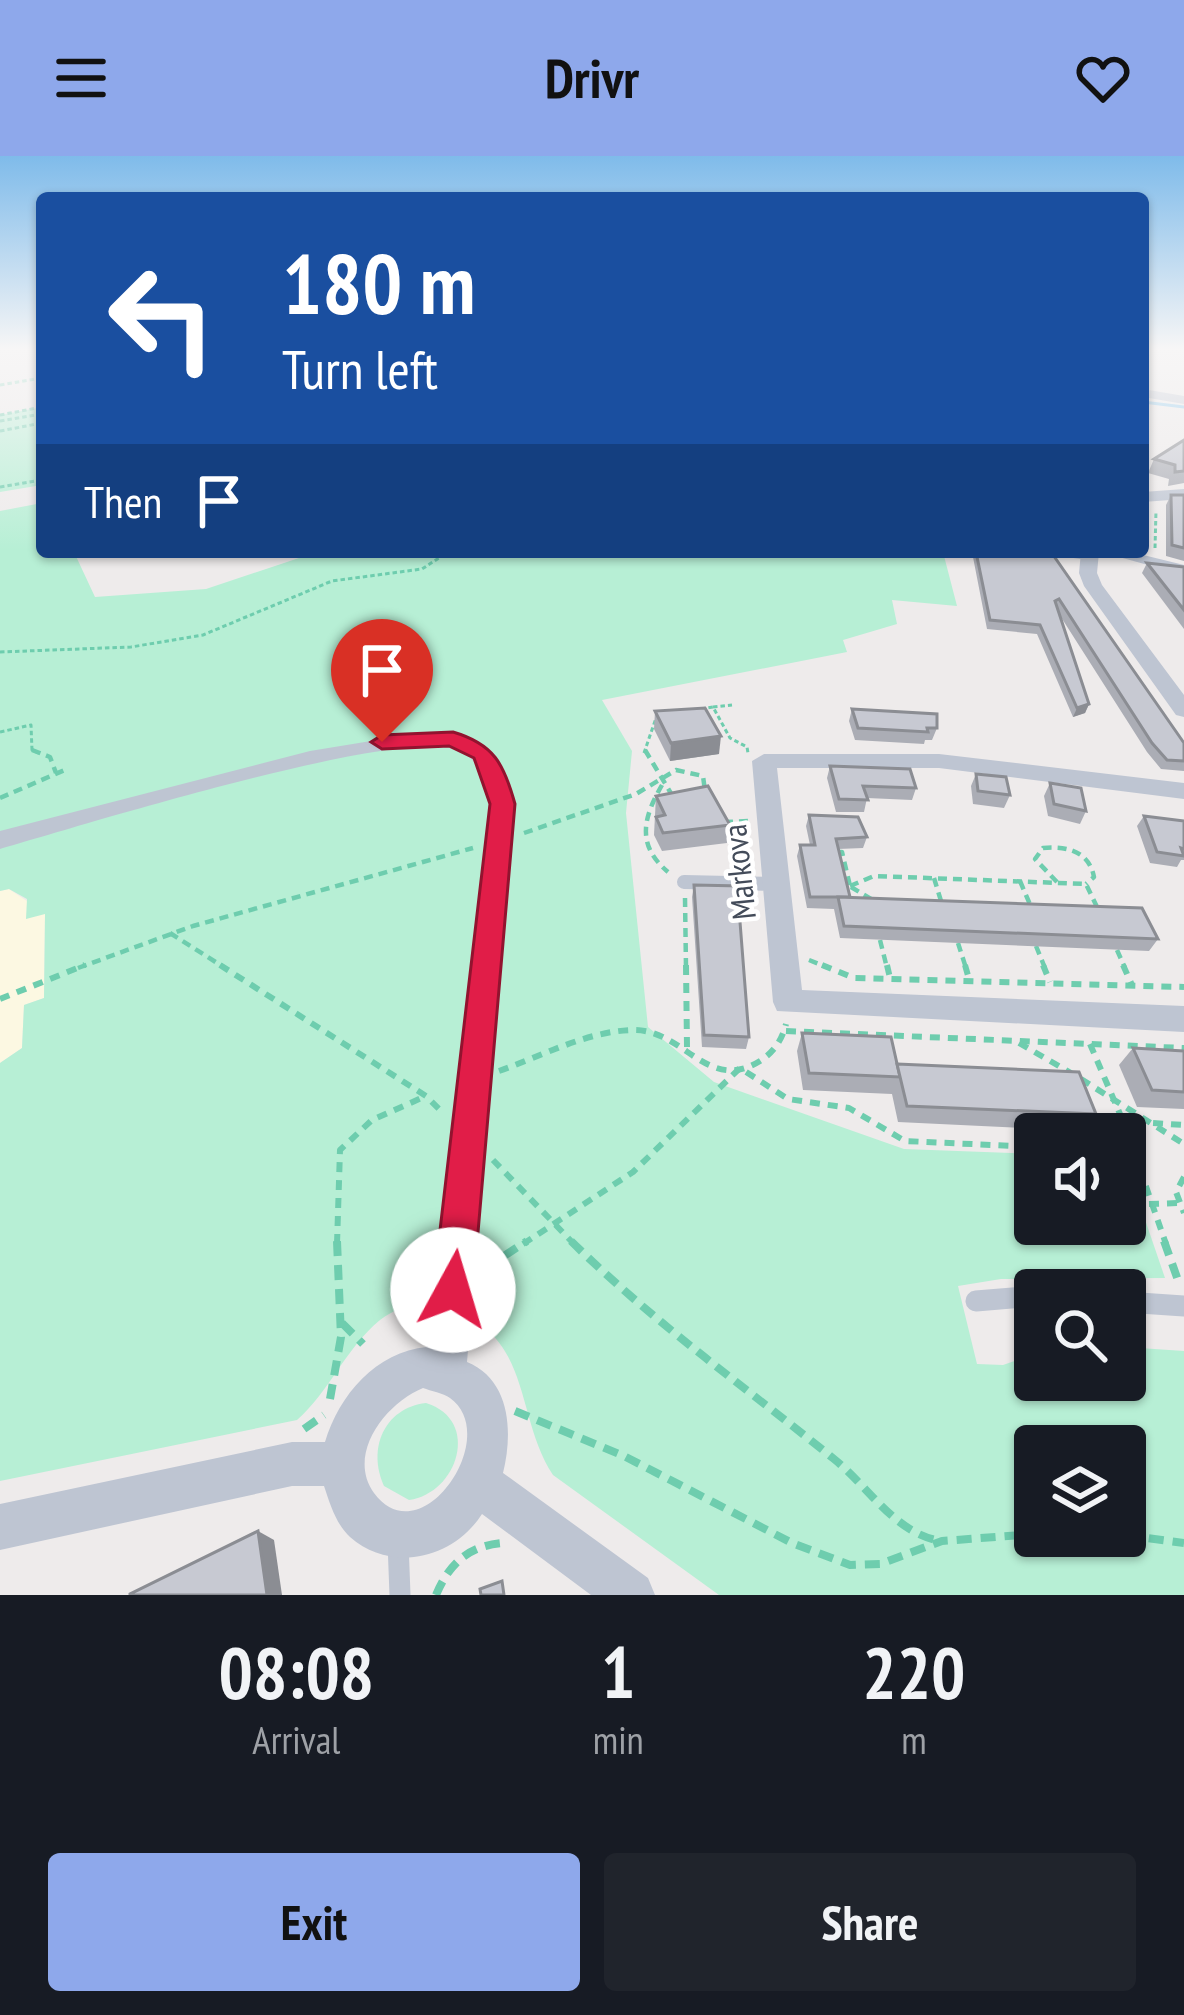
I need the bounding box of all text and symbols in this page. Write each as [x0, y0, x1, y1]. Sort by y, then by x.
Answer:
text: Drivr [545, 43, 639, 113]
icon: menu [48, 45, 114, 111]
icon: heart [1070, 45, 1136, 111]
text: 180 m [282, 228, 475, 337]
icon: left [84, 240, 240, 396]
text: Turn left [282, 334, 438, 404]
icon: arrive [186, 468, 252, 534]
text: Then [84, 472, 162, 530]
pin [331, 619, 433, 742]
icon: arrive [349, 637, 415, 703]
street label: Markova [712, 822, 765, 922]
map controls [1014, 1113, 1146, 1557]
button: sound [1014, 1113, 1146, 1245]
position arrow [390, 1227, 516, 1353]
button: search [1014, 1269, 1146, 1401]
button: layers [1014, 1425, 1146, 1557]
text: 08:08 [219, 1625, 374, 1718]
text: 1 [601, 1625, 635, 1718]
text: 220 [862, 1625, 965, 1718]
text: Arrival [252, 1714, 340, 1765]
text: min [593, 1714, 644, 1765]
text: m [901, 1714, 927, 1765]
button: Exit [48, 1853, 580, 1991]
button: Share [604, 1853, 1136, 1991]

